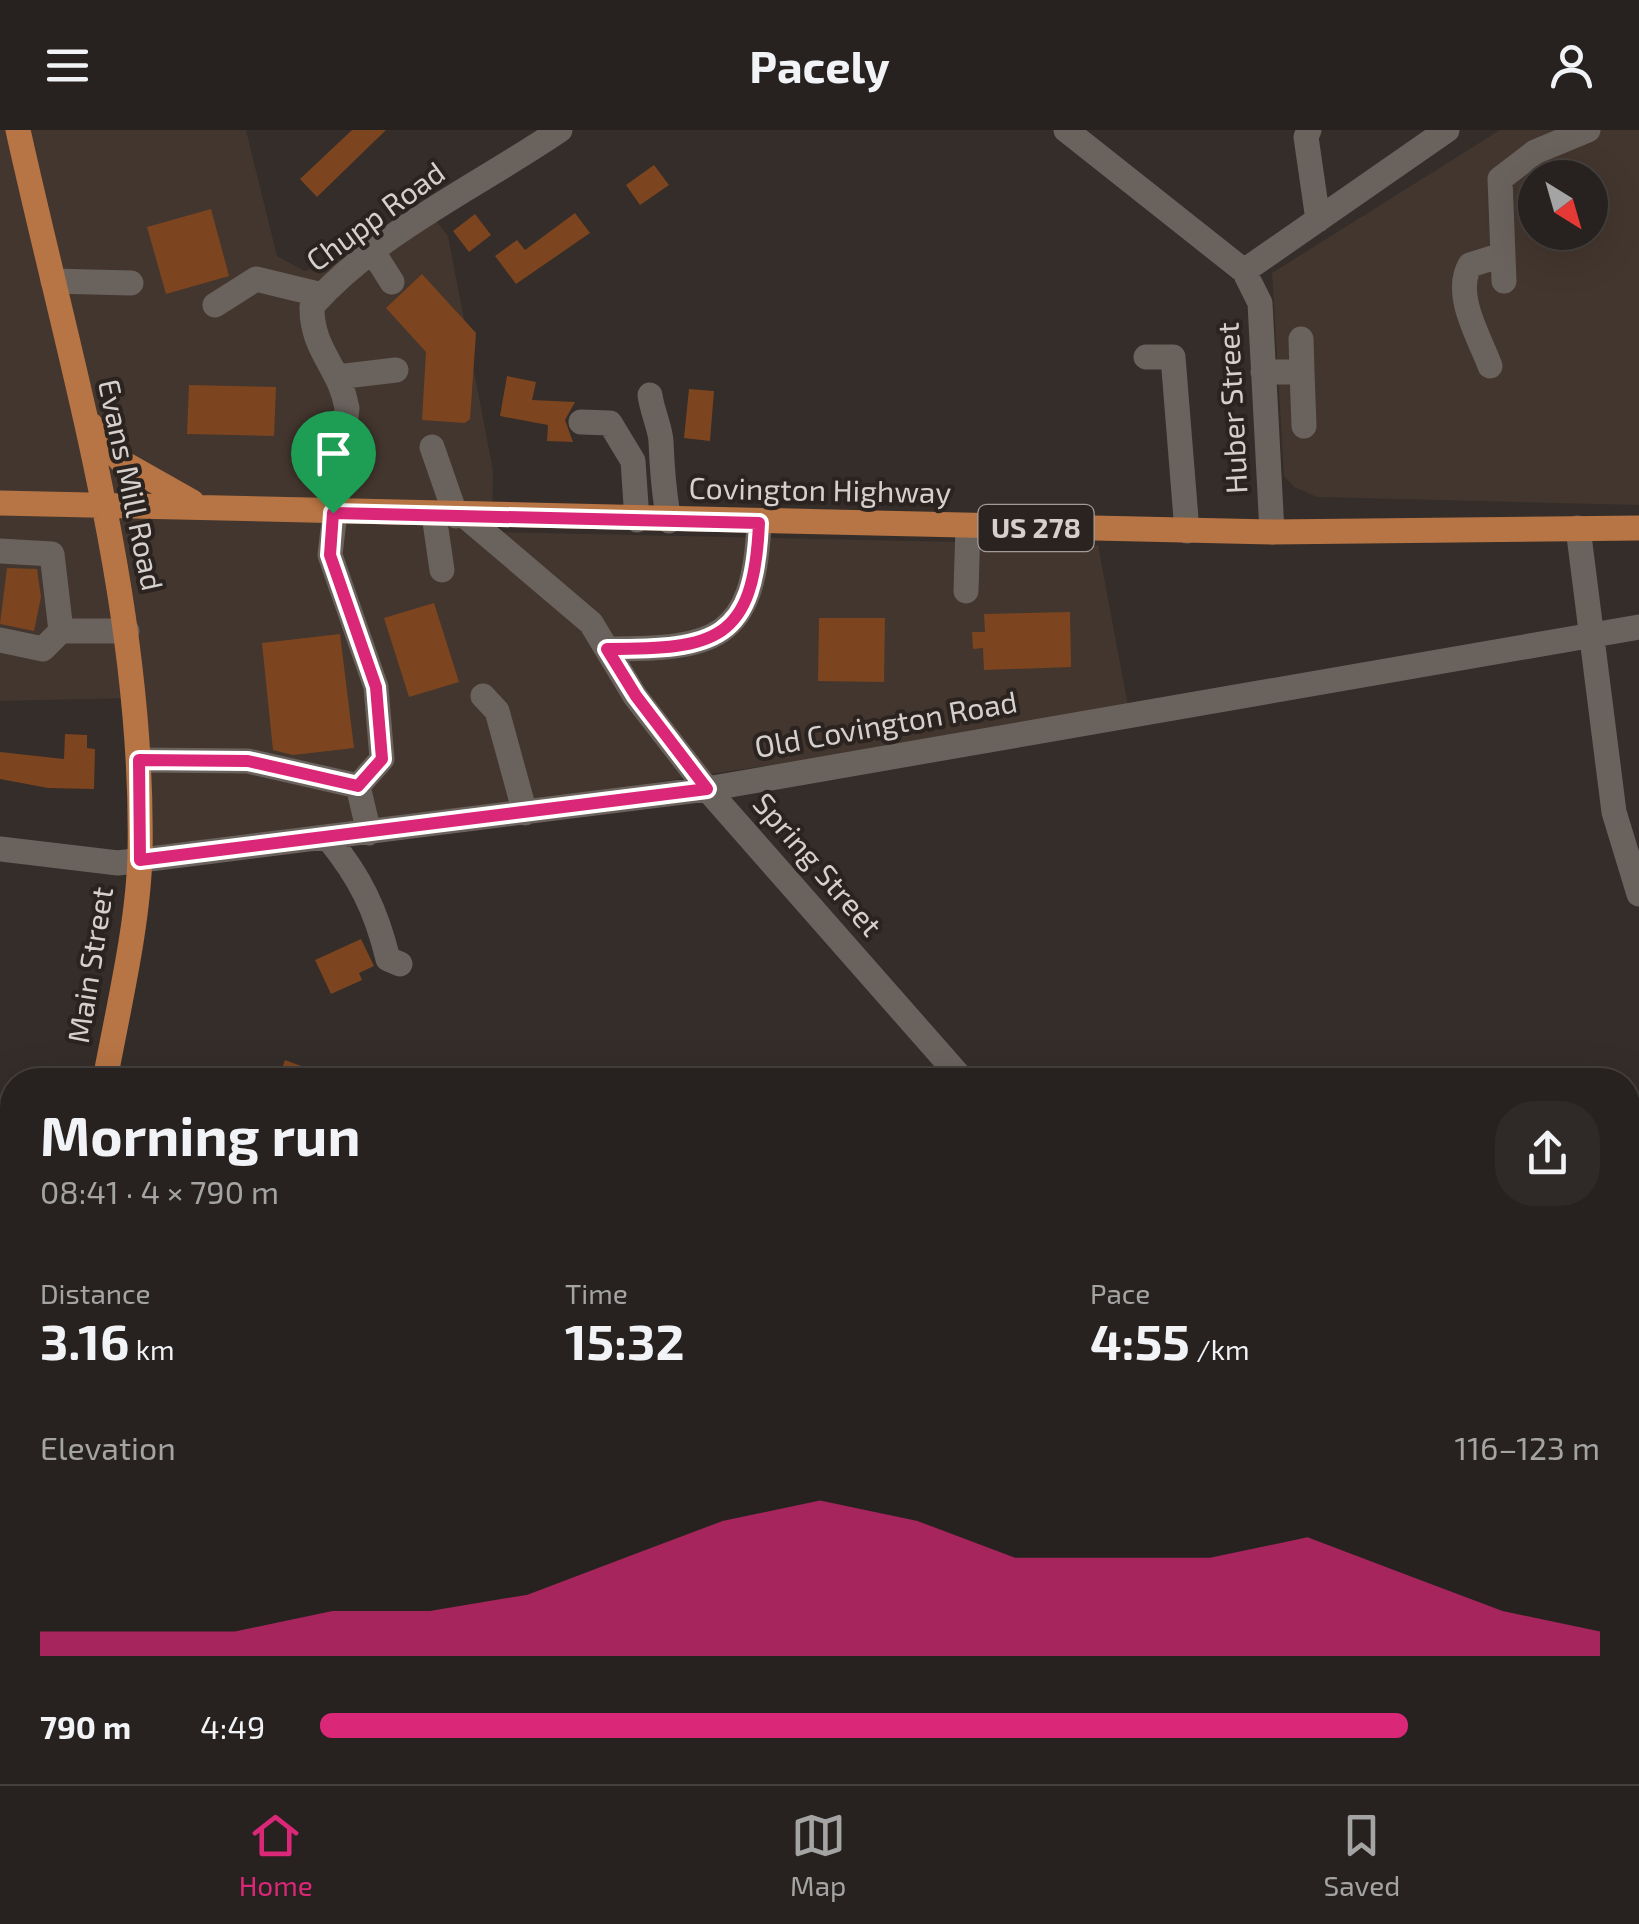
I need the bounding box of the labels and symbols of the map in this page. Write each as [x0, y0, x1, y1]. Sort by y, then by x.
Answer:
street label: Chupp Road [299, 153, 451, 278]
north arrow [1518, 160, 1608, 250]
street label: Huber Street [1209, 321, 1253, 495]
street label: Evans Mill Road [92, 376, 172, 593]
pin [291, 411, 376, 514]
street label: Covington Highway [688, 469, 952, 509]
road number: US 278 [978, 505, 1094, 551]
street label: Old Covington Road [752, 682, 1020, 764]
street label: Spring Street [747, 785, 890, 943]
street label: Main Street [59, 884, 119, 1045]

